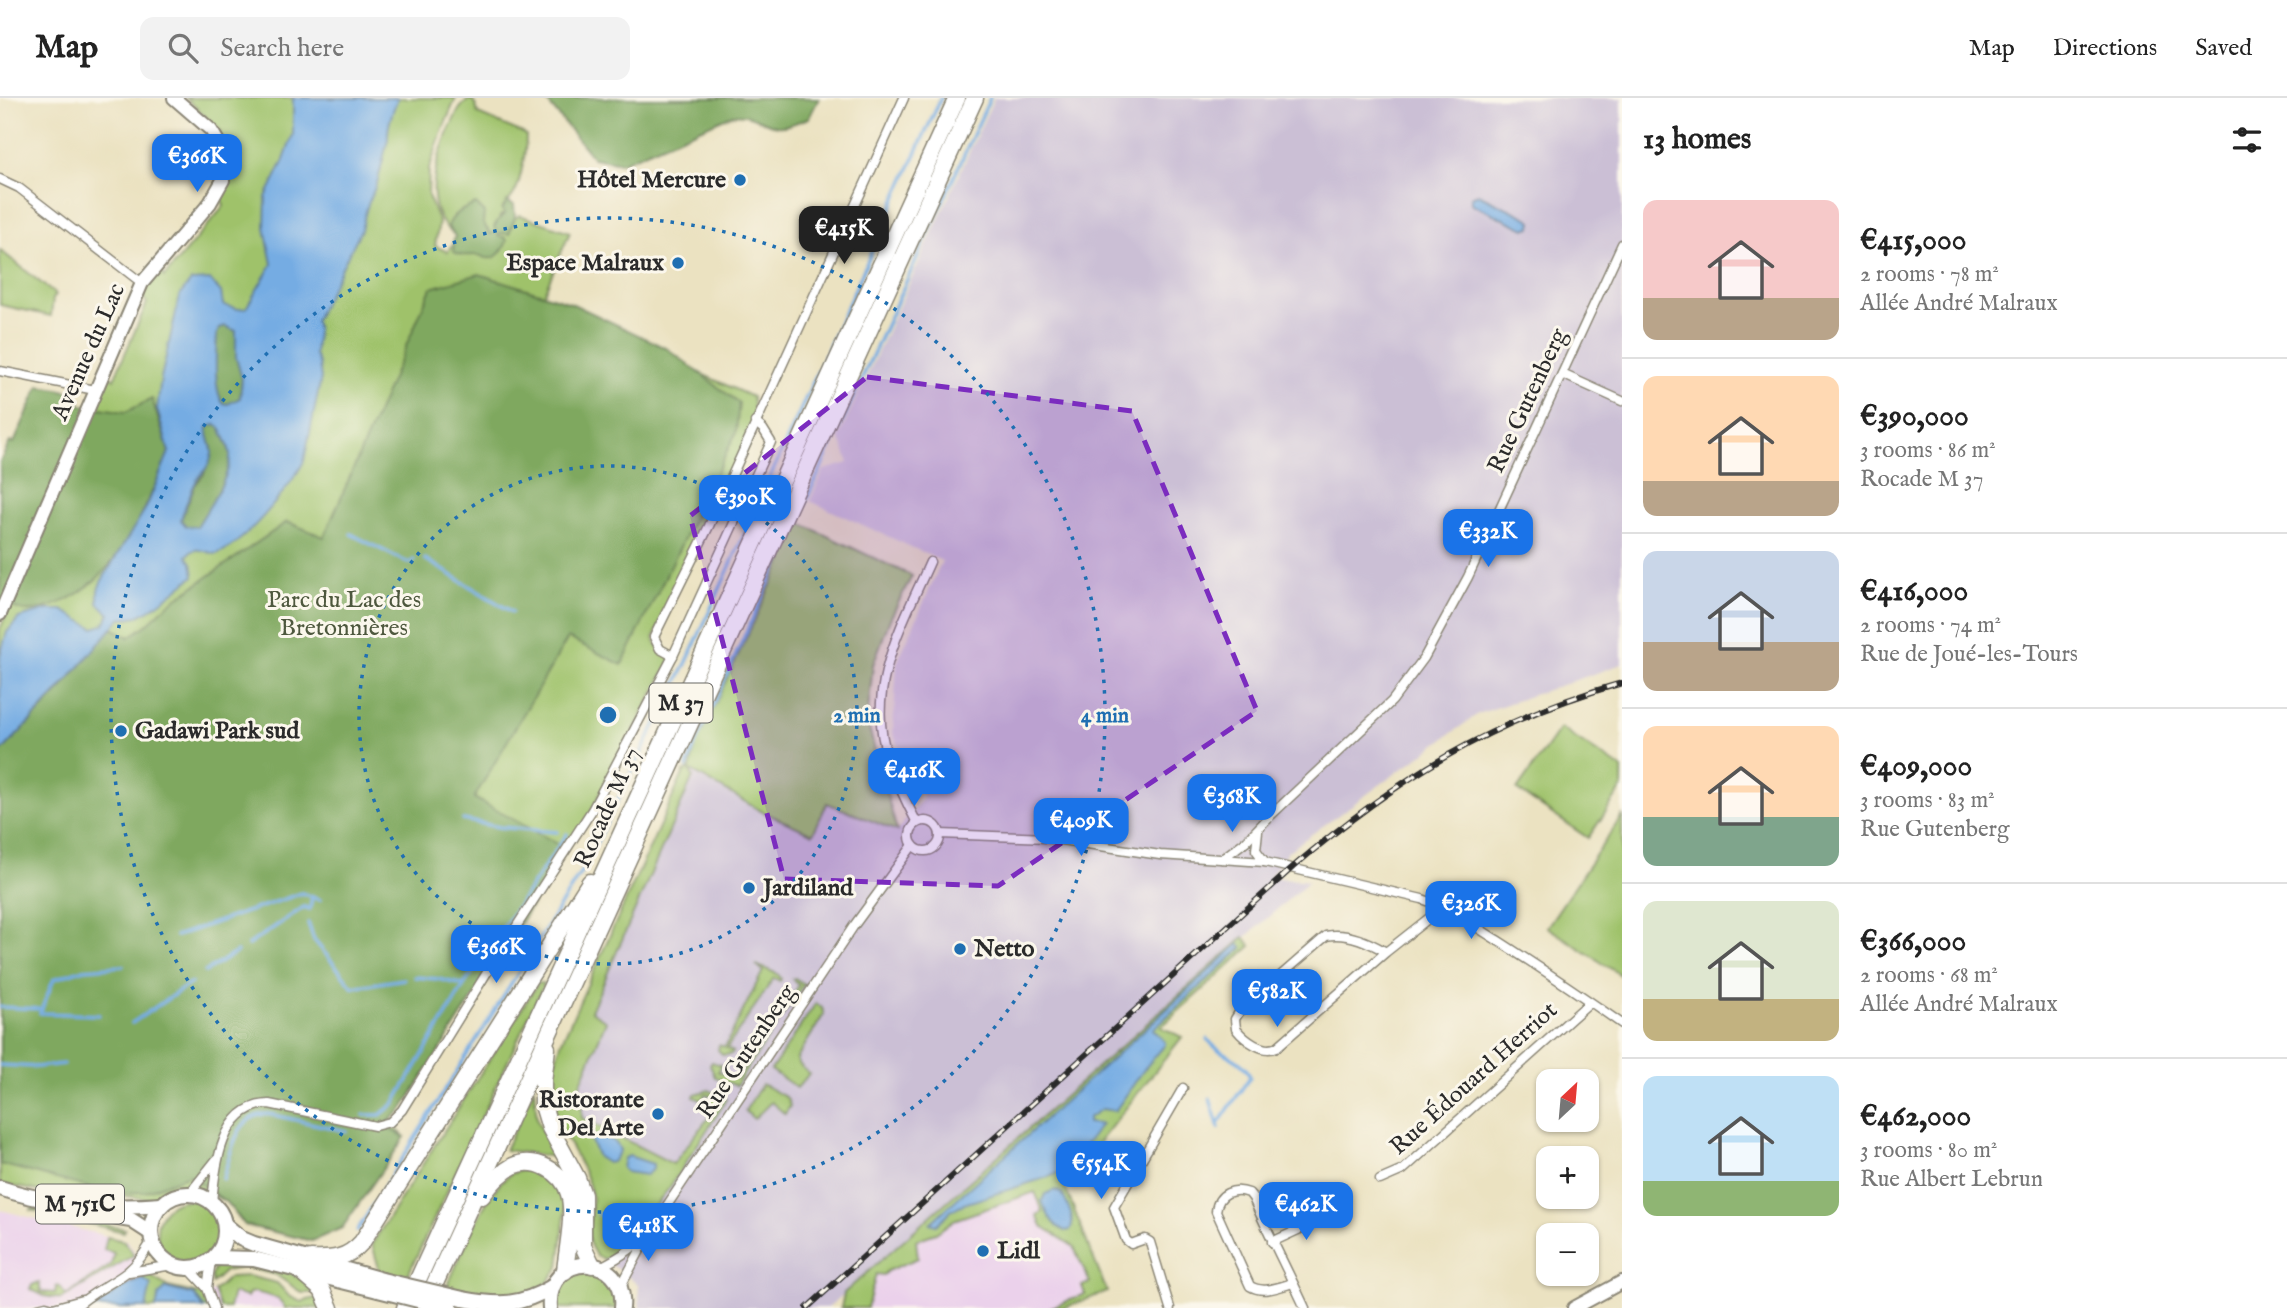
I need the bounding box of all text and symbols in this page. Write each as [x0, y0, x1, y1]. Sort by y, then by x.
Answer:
search box [140, 17, 630, 80]
text: Map [35, 27, 98, 69]
icon: search [164, 29, 202, 67]
text: Search here [220, 32, 344, 65]
text: Map [1969, 33, 2015, 64]
text: Directions [2053, 33, 2157, 64]
text: Saved [2195, 33, 2252, 64]
text: 13 homes [1643, 121, 1751, 159]
icon: filters [2228, 121, 2266, 159]
pin: €366K [148, 134, 246, 194]
text: €366K [168, 142, 226, 171]
place label: Hôtel Mercure [577, 165, 726, 196]
marker: Hôtel Mercure [732, 172, 748, 188]
pin: €415K [795, 206, 893, 266]
text: €415K [815, 214, 873, 243]
text: €415,000 [1860, 222, 1967, 260]
icon: home [1699, 228, 1783, 312]
place label: Espace Malraux [506, 248, 664, 279]
marker: Espace Malraux [670, 255, 686, 271]
text: 2 rooms · 78 m² [1860, 260, 1999, 289]
street label: Avenue du Lac [45, 279, 133, 426]
text: Allée André Malraux [1860, 289, 2058, 318]
street label: Rue Gutenberg [1481, 323, 1575, 478]
text: €390,000 [1860, 398, 1969, 436]
icon: home [1699, 404, 1783, 488]
text: 3 rooms · 86 m² [1860, 436, 1996, 465]
text: Rocade M 37 [1860, 465, 1983, 494]
pin: €390K [696, 476, 794, 535]
text: €390K [715, 483, 775, 512]
pin: €332K [1439, 510, 1537, 569]
text: €332K [1459, 517, 1517, 546]
text: €416,000 [1860, 573, 1968, 611]
icon: home [1699, 579, 1783, 663]
park label: Parc du Lac des Bretonnières [267, 585, 421, 644]
text: 2 rooms · 74 m² [1860, 611, 2001, 640]
text: Rue de Joué-les-Tours [1860, 640, 2078, 669]
road number: M 37 [650, 684, 712, 722]
centre of rings [596, 703, 620, 727]
text: 2 min [833, 703, 881, 730]
text: 4 min [1081, 703, 1129, 730]
place label: Gadawi Park sud [135, 716, 300, 747]
marker: Gadawi Park sud [113, 723, 129, 739]
street label: Rocade M 37 [568, 743, 648, 873]
pin: €416K [865, 748, 963, 808]
text: €409,000 [1860, 748, 1972, 786]
icon: home [1699, 754, 1783, 838]
text: €416K [884, 756, 944, 785]
pin: €368K [1183, 774, 1281, 834]
text: €368K [1203, 782, 1261, 811]
text: 3 rooms · 83 m² [1860, 786, 1995, 815]
pin: €409K [1032, 798, 1130, 858]
text: €409K [1050, 806, 1112, 835]
text: Rue Gutenberg [1860, 815, 2010, 844]
place label: Jardiland [760, 873, 854, 904]
marker: Jardiland [741, 880, 757, 896]
pin: €326K [1422, 882, 1520, 941]
text: €326K [1441, 889, 1501, 918]
text: €366,000 [1860, 923, 1966, 961]
pin: €366K [447, 926, 545, 985]
icon: home [1699, 929, 1783, 1013]
text: €366K [467, 933, 525, 962]
place label: Netto [973, 934, 1035, 965]
marker: Netto [952, 941, 968, 957]
text: 2 rooms · 68 m² [1860, 961, 1998, 990]
pin: €582K [1228, 970, 1326, 1029]
text: €582K [1248, 977, 1306, 1006]
street label: Rue Gutenberg [691, 978, 804, 1125]
text: Allée André Malraux [1860, 990, 2058, 1019]
street label: Rue Édouard Herriot [1384, 995, 1564, 1163]
north arrow [1536, 1069, 1600, 1132]
map controls [1536, 1069, 1599, 1286]
place label: Ristorante Del Arte [539, 1085, 644, 1144]
text: €462,000 [1860, 1098, 1971, 1136]
icon: home [1699, 1104, 1783, 1188]
marker: Ristorante Del Arte [650, 1106, 666, 1122]
text: 3 rooms · 80 m² [1860, 1136, 1997, 1165]
pin: €554K [1052, 1142, 1150, 1201]
button: + [1536, 1146, 1599, 1209]
text: €554K [1072, 1149, 1130, 1178]
text: Rue Albert Lebrun [1860, 1165, 2043, 1194]
pin: €462K [1257, 1182, 1355, 1242]
road number: M 751C [36, 1184, 124, 1224]
text: €462K [1275, 1190, 1337, 1219]
pin: €418K [599, 1204, 697, 1263]
text: €418K [619, 1211, 677, 1240]
button: − [1536, 1223, 1599, 1286]
place label: Lidl [997, 1236, 1040, 1267]
marker: Lidl [975, 1243, 991, 1259]

